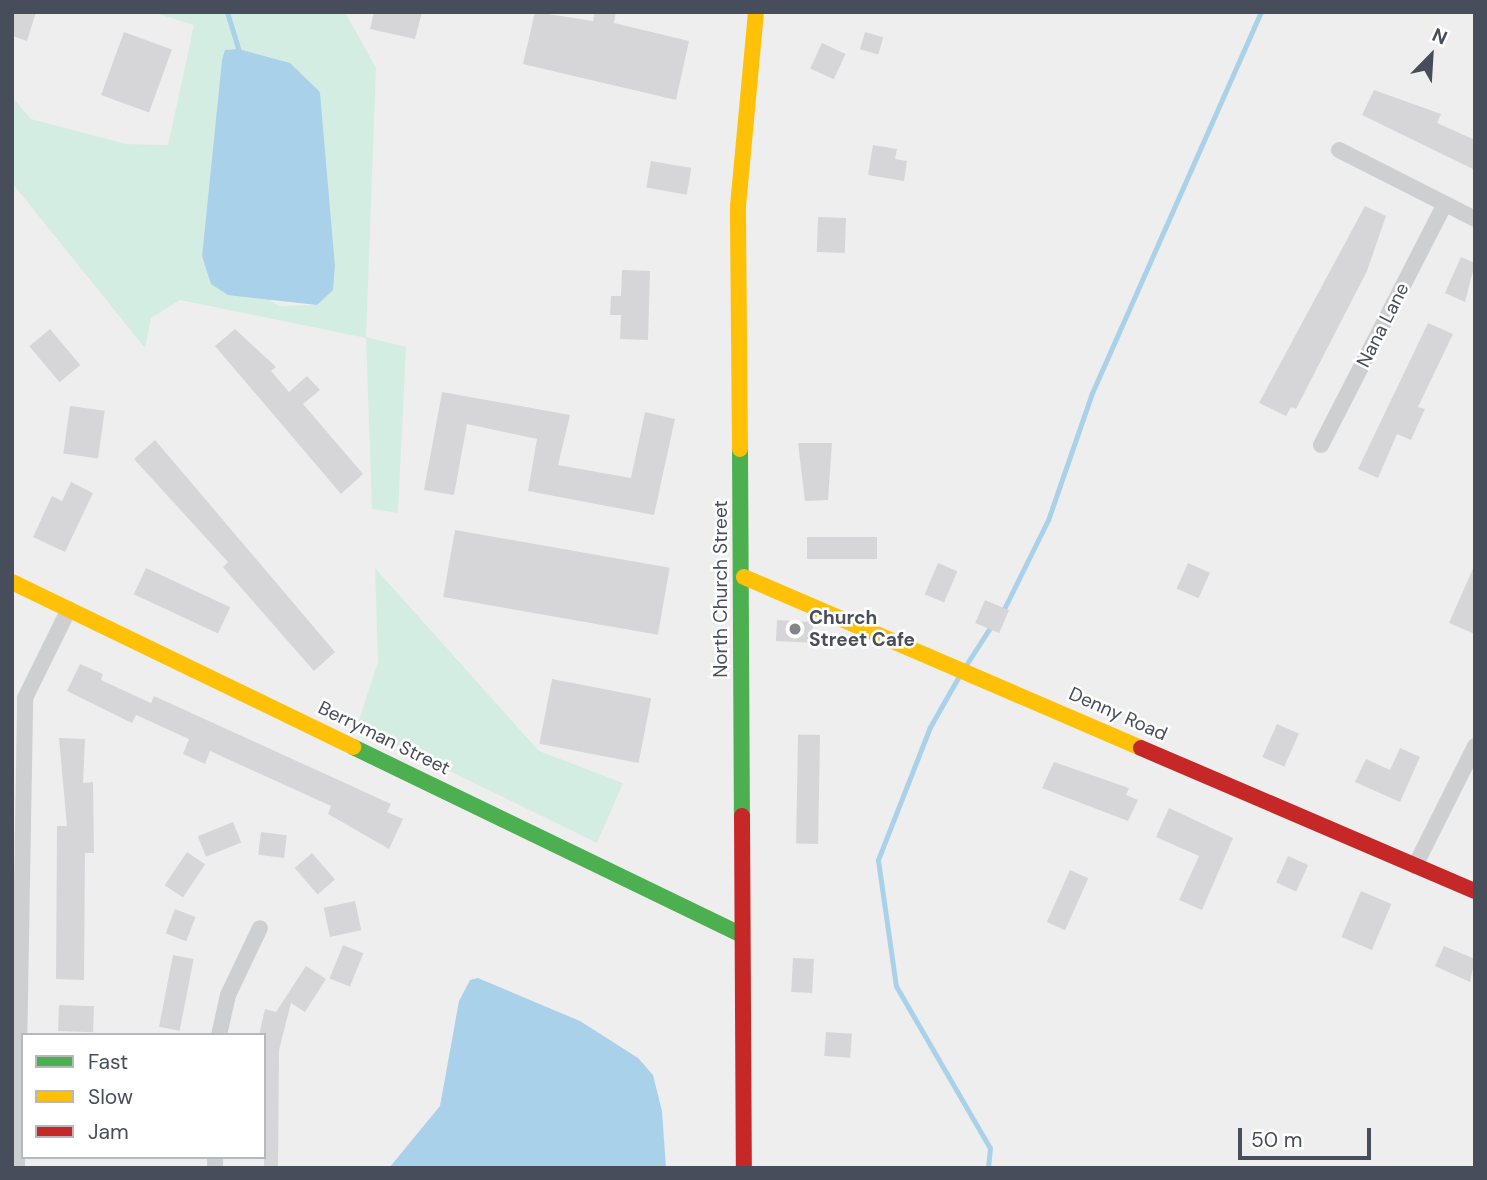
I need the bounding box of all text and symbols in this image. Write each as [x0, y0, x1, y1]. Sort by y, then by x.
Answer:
north arrow [1396, 21, 1466, 91]
text: N [1428, 22, 1451, 51]
street label: Nana Lane [1352, 279, 1414, 371]
street label: North Church Street [710, 500, 732, 678]
place label: Church Street Cafe [809, 607, 915, 651]
marker: Church Street Cafe [787, 621, 803, 637]
street label: Denny Road [1065, 682, 1171, 746]
street label: Berryman Street [314, 696, 454, 780]
legend [21, 1033, 266, 1159]
text: Fast [88, 1048, 128, 1076]
text: Slow [88, 1083, 133, 1111]
scale bar [1242, 1114, 1375, 1158]
text: Jam [88, 1118, 129, 1146]
text: 50 m [1251, 1126, 1302, 1154]

